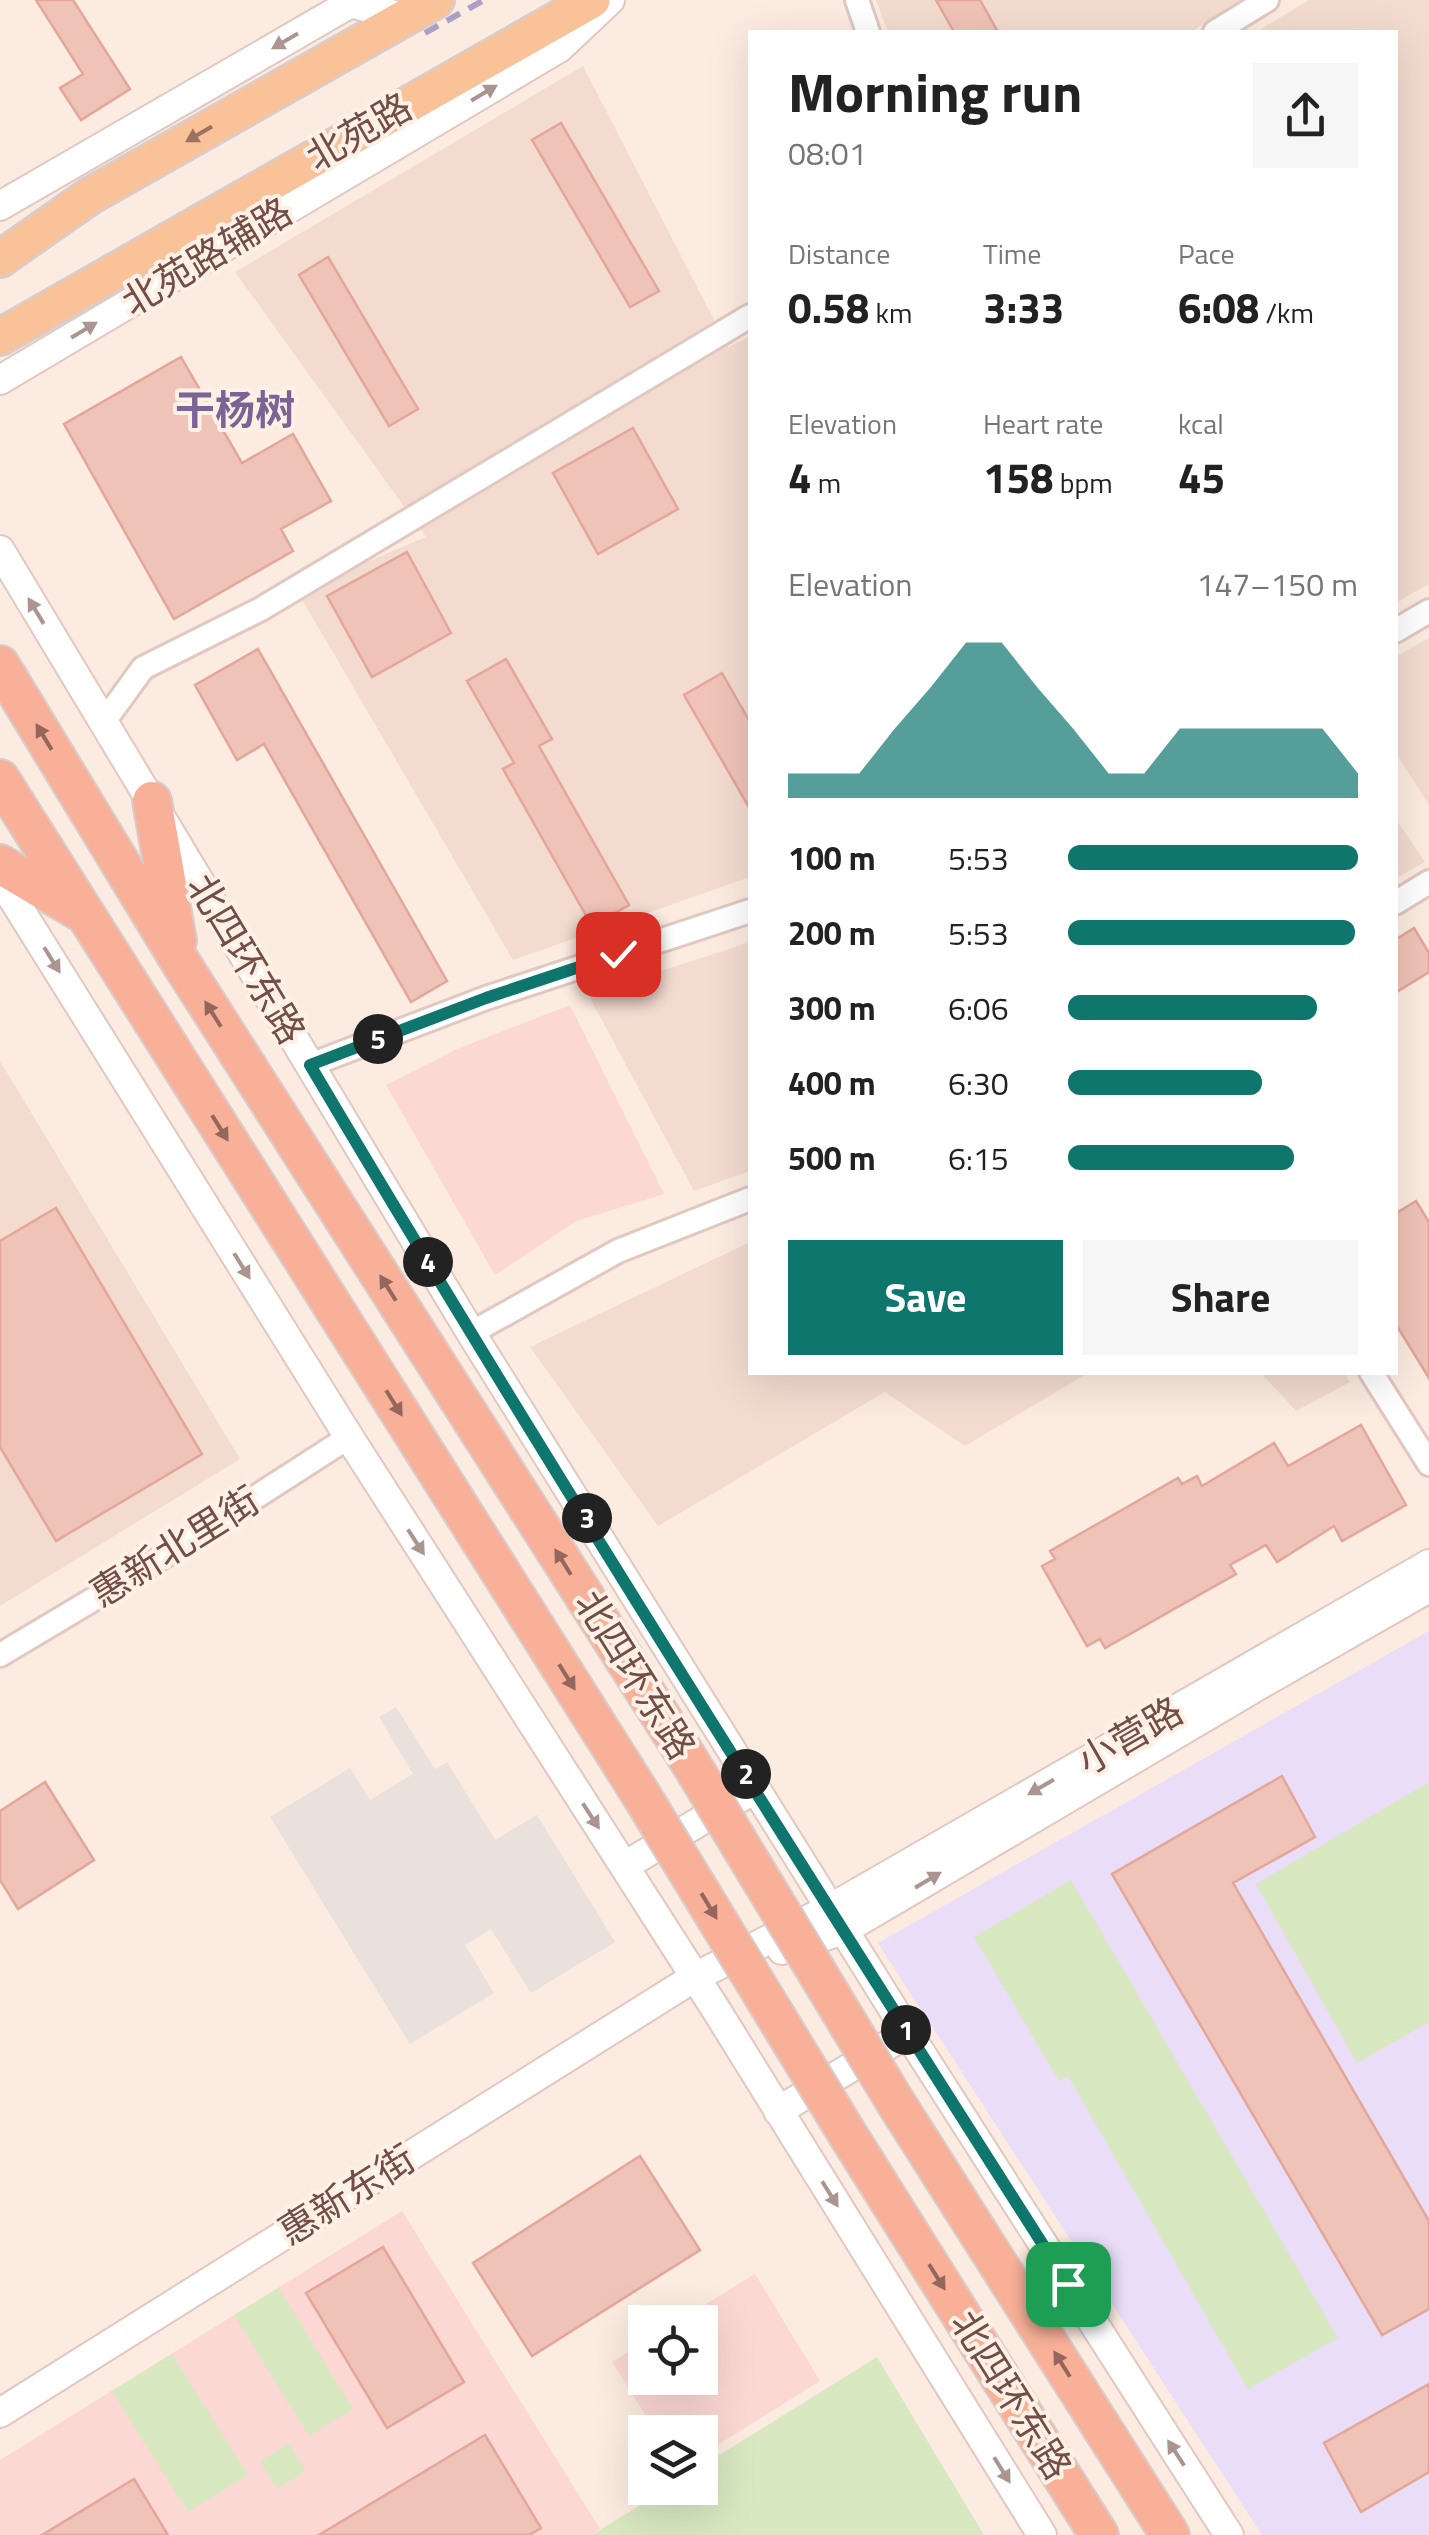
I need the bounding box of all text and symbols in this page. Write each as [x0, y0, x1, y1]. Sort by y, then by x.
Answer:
one-way arrow [270, 32, 299, 49]
text: Morning run [788, 50, 1082, 133]
button: share [1253, 63, 1358, 168]
street label: 北苑路 [295, 78, 422, 185]
one-way arrow [470, 85, 498, 102]
one-way arrow [185, 126, 214, 143]
text: 08:01 [788, 129, 867, 177]
street label: 北苑路辅路 [110, 182, 303, 330]
text: Distance [788, 232, 890, 275]
text: Time [983, 232, 1041, 275]
text: Pace [1178, 232, 1235, 275]
text: 0.58 [788, 275, 869, 339]
text: 3:33 [983, 275, 1064, 339]
text: 6:08 [1178, 275, 1259, 339]
text: km [869, 291, 912, 334]
text: /km [1259, 291, 1314, 334]
one-way arrow [70, 322, 98, 339]
district label: 干杨树 [175, 379, 295, 440]
text: Elevation [788, 402, 897, 445]
text: Heart rate [983, 402, 1103, 445]
text: kcal [1178, 402, 1224, 445]
text: 4 [788, 445, 812, 509]
text: 158 [983, 445, 1054, 509]
text: 45 [1178, 445, 1225, 509]
text: m [812, 461, 841, 504]
text: bpm [1054, 461, 1113, 504]
text: Elevation [788, 560, 912, 608]
text: 147–150 m [1196, 560, 1358, 608]
one-way arrow [28, 597, 45, 625]
one-way arrow [36, 723, 53, 751]
text: 100 m [788, 834, 876, 882]
text: 5:53 [948, 834, 1009, 882]
street label: 北四环东路 [173, 862, 321, 1055]
text: 200 m [788, 909, 876, 957]
text: 5:53 [948, 909, 1009, 957]
pin [576, 912, 661, 997]
icon: check [591, 927, 646, 982]
one-way arrow [42, 947, 60, 974]
text: 300 m [788, 984, 876, 1032]
text: 6:06 [948, 984, 1009, 1032]
one-way arrow [205, 1000, 223, 1027]
pin: 5 [353, 1014, 403, 1064]
text: 5 [370, 1017, 386, 1060]
text: 400 m [788, 1059, 876, 1107]
text: 6:30 [948, 1059, 1009, 1107]
one-way arrow [211, 1114, 228, 1142]
text: 500 m [788, 1134, 876, 1182]
text: 6:15 [948, 1134, 1009, 1182]
pin: 4 [403, 1237, 453, 1287]
text: 4 [420, 1240, 436, 1283]
button: Save [788, 1240, 1063, 1355]
button: Share [1083, 1240, 1358, 1355]
one-way arrow [233, 1252, 250, 1280]
one-way arrow [380, 1274, 397, 1302]
one-way arrow [384, 1389, 402, 1416]
street label: 惠新北里街 [79, 1471, 270, 1621]
pin: 3 [562, 1493, 612, 1543]
text: 3 [579, 1496, 595, 1539]
one-way arrow [406, 1528, 424, 1556]
one-way arrow [554, 1548, 572, 1576]
street label: 北四环东路 [561, 1579, 711, 1770]
one-way arrow [557, 1664, 576, 1691]
street label: 小营路 [1066, 1682, 1193, 1789]
pin: 2 [721, 1749, 771, 1799]
text: 2 [738, 1752, 754, 1795]
one-way arrow [1027, 1778, 1055, 1795]
one-way arrow [582, 1802, 600, 1829]
one-way arrow [914, 1872, 942, 1889]
one-way arrow [700, 1892, 717, 1920]
pin: 1 [881, 2005, 931, 2055]
text: 1 [898, 2008, 914, 2051]
street label: 惠新东街 [267, 2129, 426, 2259]
one-way arrow [820, 2180, 838, 2208]
pin [1026, 2242, 1111, 2327]
icon: arrive [1041, 2257, 1096, 2312]
one-way arrow [928, 2263, 945, 2291]
street label: 北四环东路 [937, 2299, 1087, 2490]
map controls [628, 2305, 718, 2505]
button: locate [628, 2305, 718, 2395]
one-way arrow [1054, 2350, 1071, 2378]
button: layers [628, 2415, 718, 2505]
one-way arrow [1168, 2439, 1186, 2467]
one-way arrow [992, 2456, 1010, 2484]

